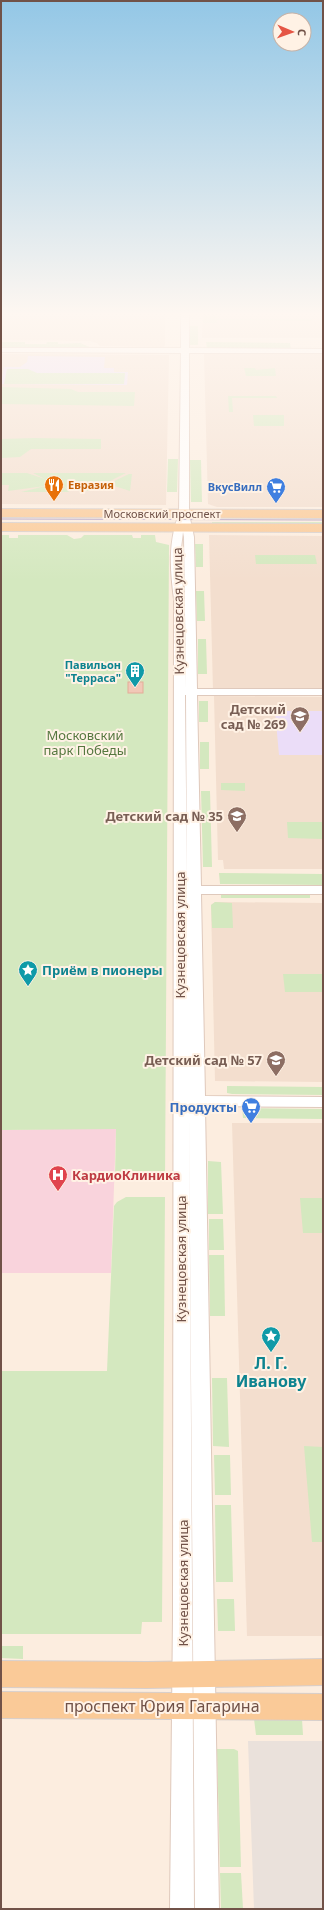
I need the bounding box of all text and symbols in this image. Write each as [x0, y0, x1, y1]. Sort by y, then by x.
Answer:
north arrow [272, 12, 312, 52]
text: С [295, 29, 310, 36]
restaurant icon: Евразия [43, 474, 65, 502]
supermarket icon: ВкусВилл [265, 476, 287, 504]
place label: Евразия [68, 477, 114, 492]
place label: ВкусВилл [208, 479, 262, 494]
street label: Московский проспект [103, 506, 221, 521]
street label: Кузнецовская улица [168, 547, 188, 675]
place label: Павильон "Терраса" [65, 657, 121, 685]
building icon: Павильон "Терраса" [124, 660, 146, 688]
place label: Детский сад № 269 [221, 700, 286, 733]
school or university icon: Детский сад № 269 [289, 705, 311, 733]
park label: Московский парк Победы [43, 726, 127, 759]
school or university icon: Детский сад № 35 [226, 805, 248, 833]
place label: Детский сад № 35 [105, 807, 223, 825]
street label: Кузнецовская улица [171, 871, 189, 999]
place icon: Приём в пионеры [17, 959, 39, 987]
place label: Приём в пионеры [42, 961, 163, 979]
school or university icon: Детский сад № 57 [265, 1049, 287, 1077]
place label: Детский сад № 57 [144, 1051, 262, 1069]
supermarket icon: Продукты [240, 1096, 262, 1124]
place label: Продукты [170, 1098, 237, 1116]
hospital icon: КардиоКлиника [47, 1164, 69, 1192]
place label: КардиоКлиника [72, 1166, 181, 1184]
street label: Кузнецовская улица [172, 1195, 190, 1323]
place icon: Л. Г. Иванову [260, 1325, 282, 1353]
place label: Л. Г. Иванову [236, 1352, 307, 1392]
street label: Кузнецовская улица [174, 1519, 192, 1647]
street label: проспект Юрия Гагарина [64, 1695, 260, 1717]

